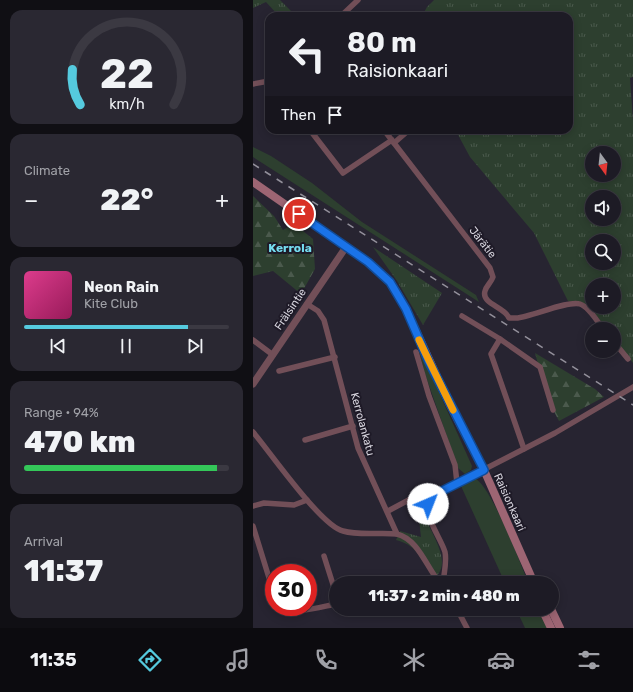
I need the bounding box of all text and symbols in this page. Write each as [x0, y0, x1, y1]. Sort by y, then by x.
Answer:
text: 80 m [347, 26, 417, 59]
icon: left [281, 28, 333, 80]
text: 22 [99, 49, 154, 98]
text: Raisionkaari [347, 60, 448, 82]
text: km/h [109, 95, 144, 112]
icon: arrive [324, 104, 346, 126]
text: Then [281, 106, 316, 124]
north arrow [585, 146, 621, 182]
map controls [585, 146, 621, 358]
text: Climate [24, 163, 70, 178]
text: 22° [100, 182, 153, 218]
text: − [24, 187, 38, 214]
text: + [215, 187, 229, 214]
button: sound [585, 190, 621, 226]
pin [282, 197, 316, 231]
icon: arrive [288, 203, 310, 225]
street label: Järätie [466, 224, 499, 261]
button: search [585, 234, 621, 270]
district label: Kerrola [268, 241, 312, 255]
text: Neon Rain [84, 278, 159, 296]
button: + [585, 278, 621, 314]
street label: Frälsintie [272, 286, 309, 332]
text: Kite Club [84, 296, 138, 311]
button: − [585, 322, 621, 358]
icon: previous [47, 335, 69, 357]
icon: pause [115, 335, 137, 357]
icon: next [184, 335, 206, 357]
street label: Kerrolankatu [348, 391, 377, 457]
text: Range · 94% [24, 405, 99, 420]
text: 470 km [24, 424, 136, 460]
street label: Raisionkaari [491, 471, 528, 533]
position arrow [407, 483, 449, 525]
text: Arrival [24, 534, 63, 549]
text: 11:37 [24, 553, 103, 589]
speed limit sign: 30 [265, 564, 317, 616]
text: 11:37 · 2 min · 480 m [368, 587, 520, 605]
icon: directions [136, 646, 164, 674]
icon: music [224, 646, 252, 674]
icon: phone [312, 646, 340, 674]
icon: climate [400, 646, 428, 674]
icon: car [487, 646, 515, 674]
icon: filters [575, 646, 603, 674]
text: 11:35 [30, 649, 77, 671]

